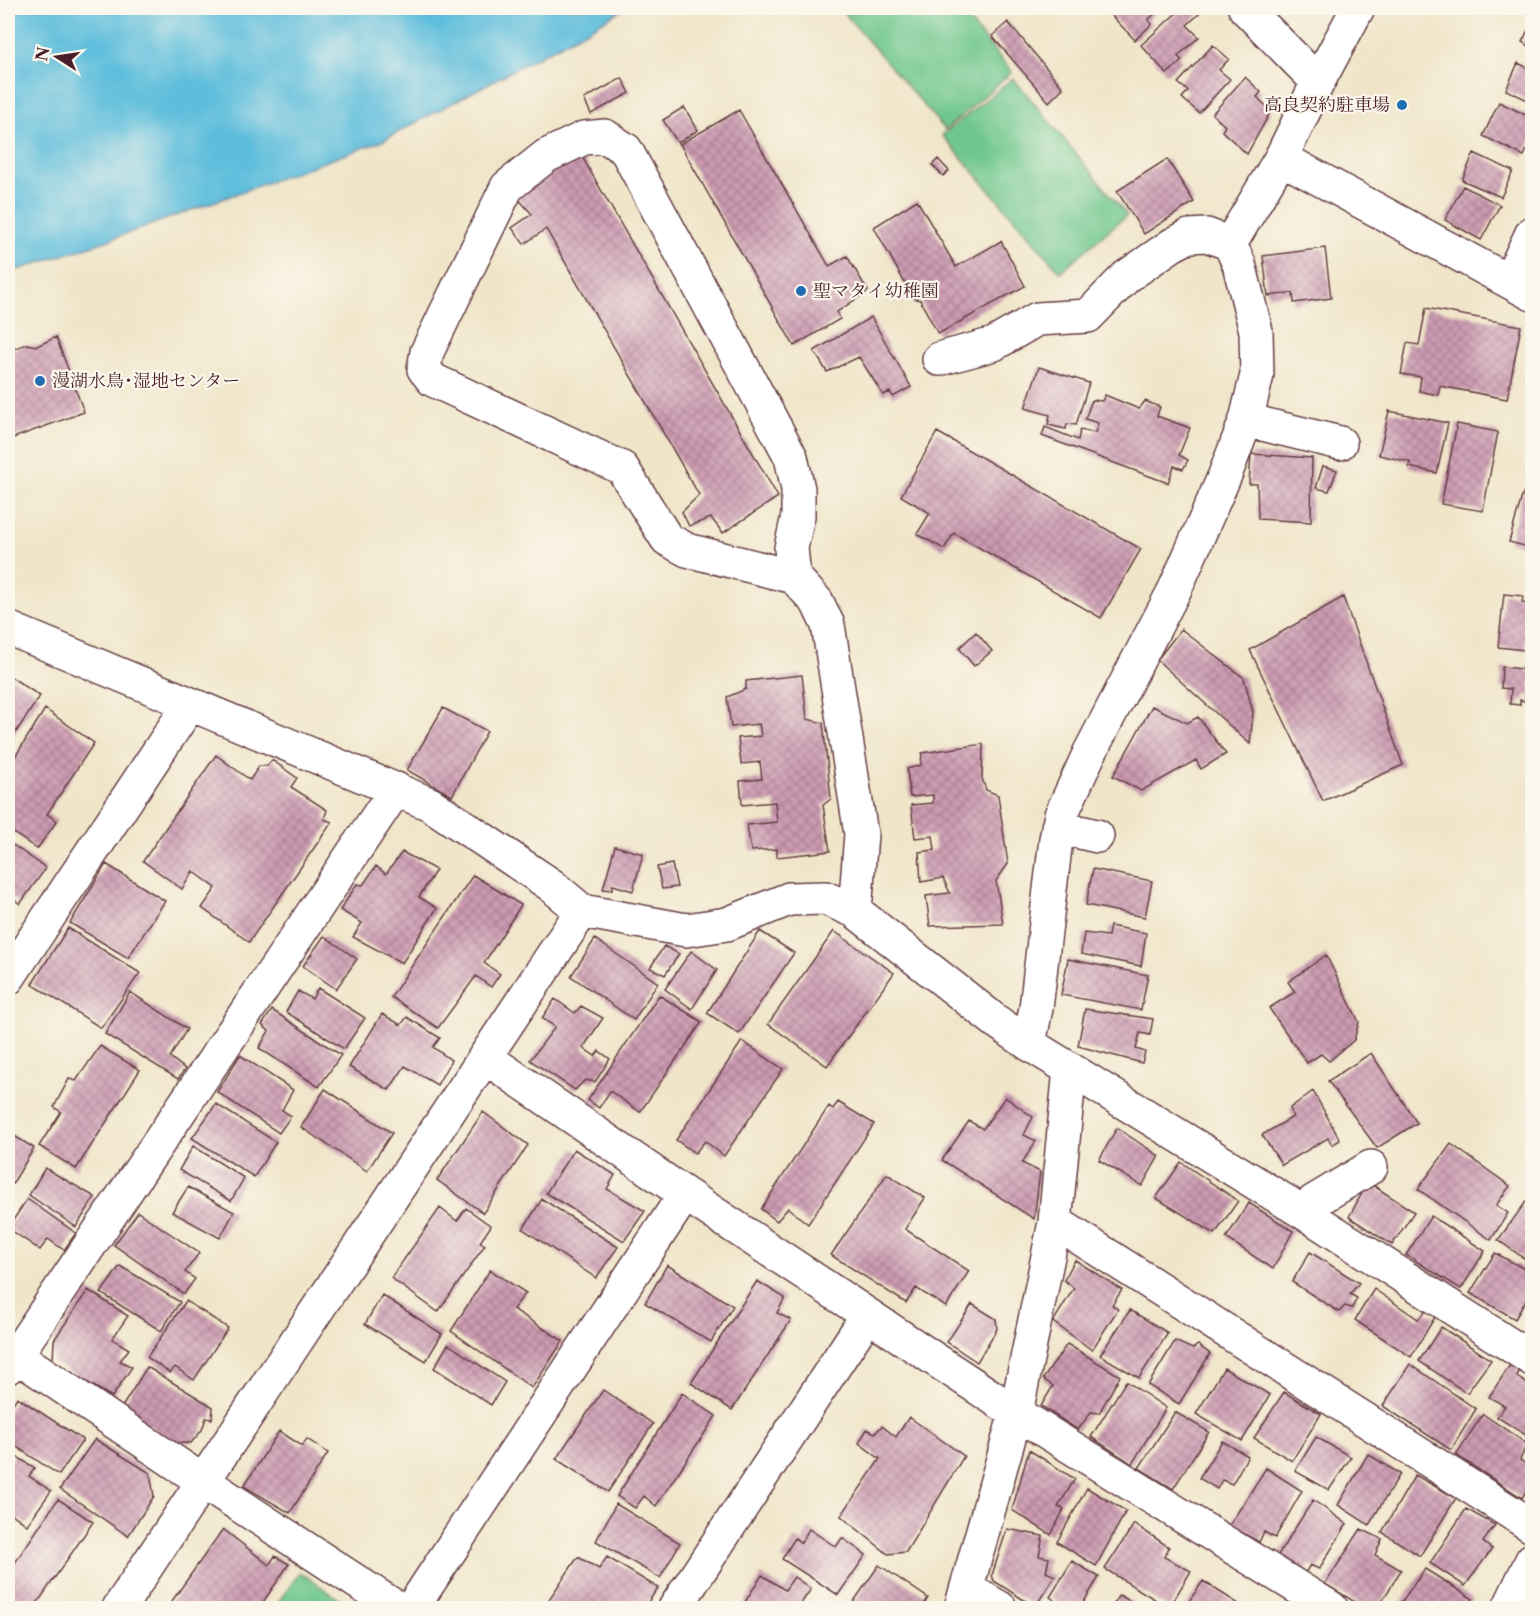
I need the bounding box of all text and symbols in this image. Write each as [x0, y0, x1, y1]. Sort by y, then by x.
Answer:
north arrow [27, 27, 87, 87]
text: N [31, 45, 54, 63]
place label: 高良契約駐車場 [1264, 94, 1390, 116]
marker: 高良契約駐車場 [1395, 98, 1409, 112]
place label: 聖マタイ幼稚園 [813, 280, 939, 302]
marker: 聖マタイ幼稚園 [794, 284, 808, 298]
place label: 漫湖水鳥･湿地センター [52, 370, 240, 392]
marker: 漫湖水鳥･湿地センター [33, 374, 47, 388]

